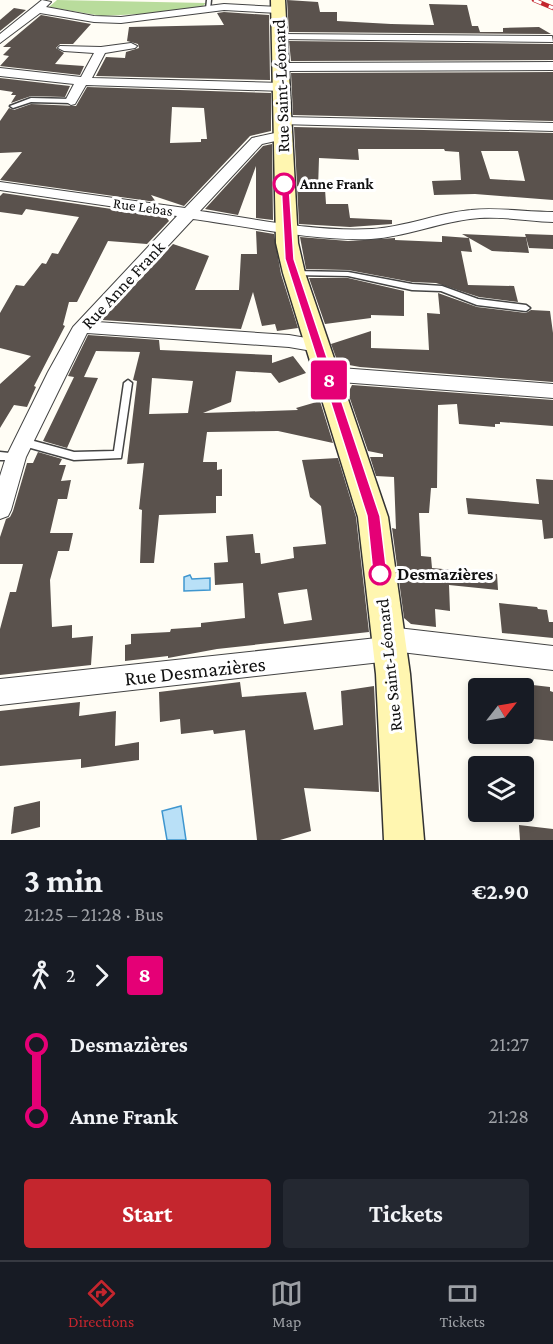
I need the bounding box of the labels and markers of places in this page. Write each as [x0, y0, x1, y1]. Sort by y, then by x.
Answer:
marker: Anne Frank [273, 173, 295, 195]
place label: Anne Frank [299, 176, 374, 192]
marker: Desmazières [369, 563, 391, 585]
place label: Desmazières [397, 564, 493, 584]

